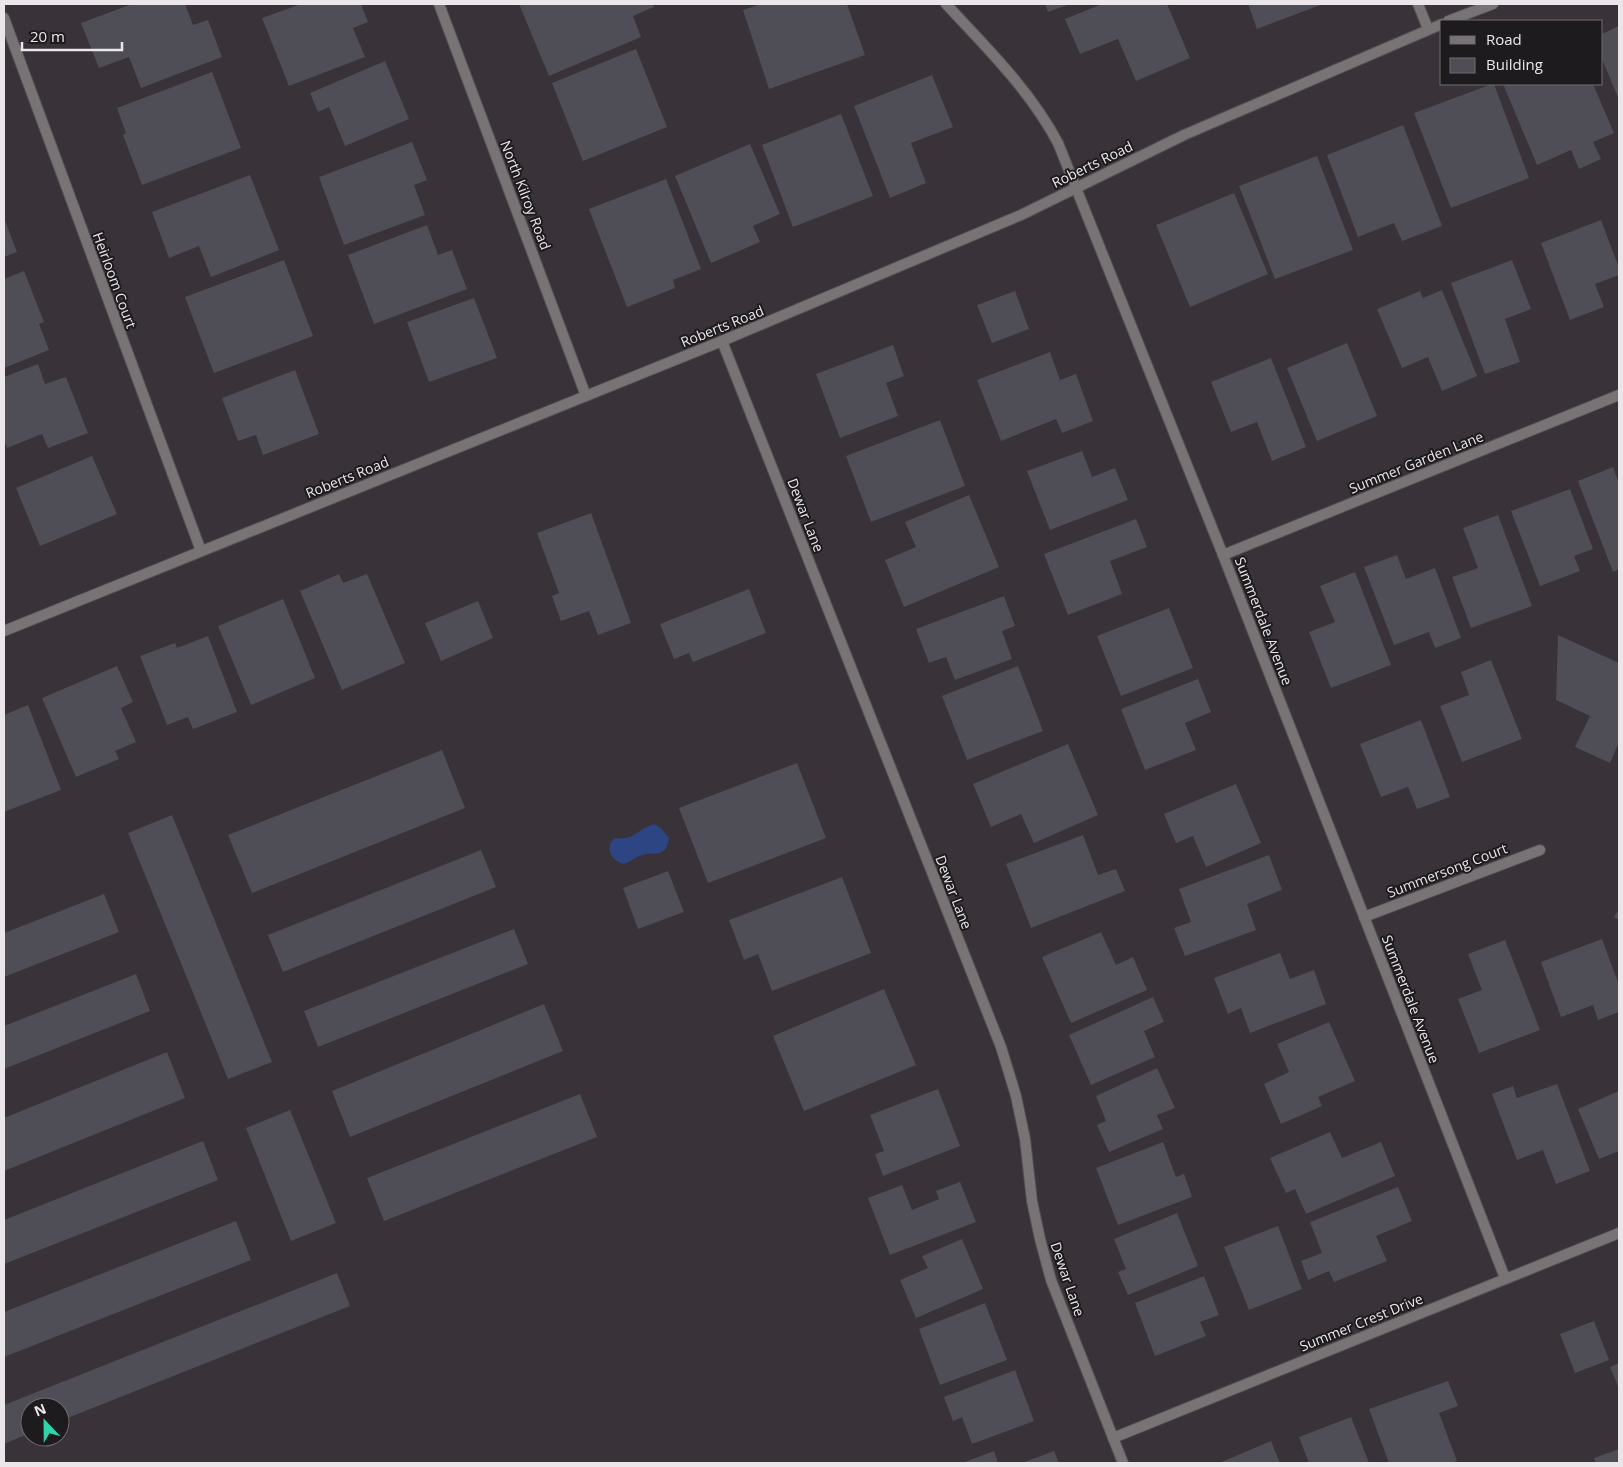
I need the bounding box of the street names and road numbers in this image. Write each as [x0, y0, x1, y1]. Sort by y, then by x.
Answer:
street label: Roberts Road [1048, 136, 1136, 192]
street label: North Kilroy Road [496, 138, 556, 252]
street label: Heirloom Court [89, 229, 141, 331]
street label: Roberts Road [678, 301, 766, 351]
street label: Summer Garden Lane [1346, 426, 1486, 498]
street label: Roberts Road [303, 452, 391, 502]
street label: Dewar Lane [783, 475, 829, 555]
street label: Summerdale Avenue [1231, 554, 1297, 688]
street label: Summersong Court [1384, 838, 1510, 902]
street label: Dewar Lane [931, 852, 977, 932]
street label: Summerdale Avenue [1378, 932, 1444, 1066]
street label: Dewar Lane [1046, 1239, 1090, 1319]
street label: Summer Crest Drive [1297, 1289, 1426, 1355]

